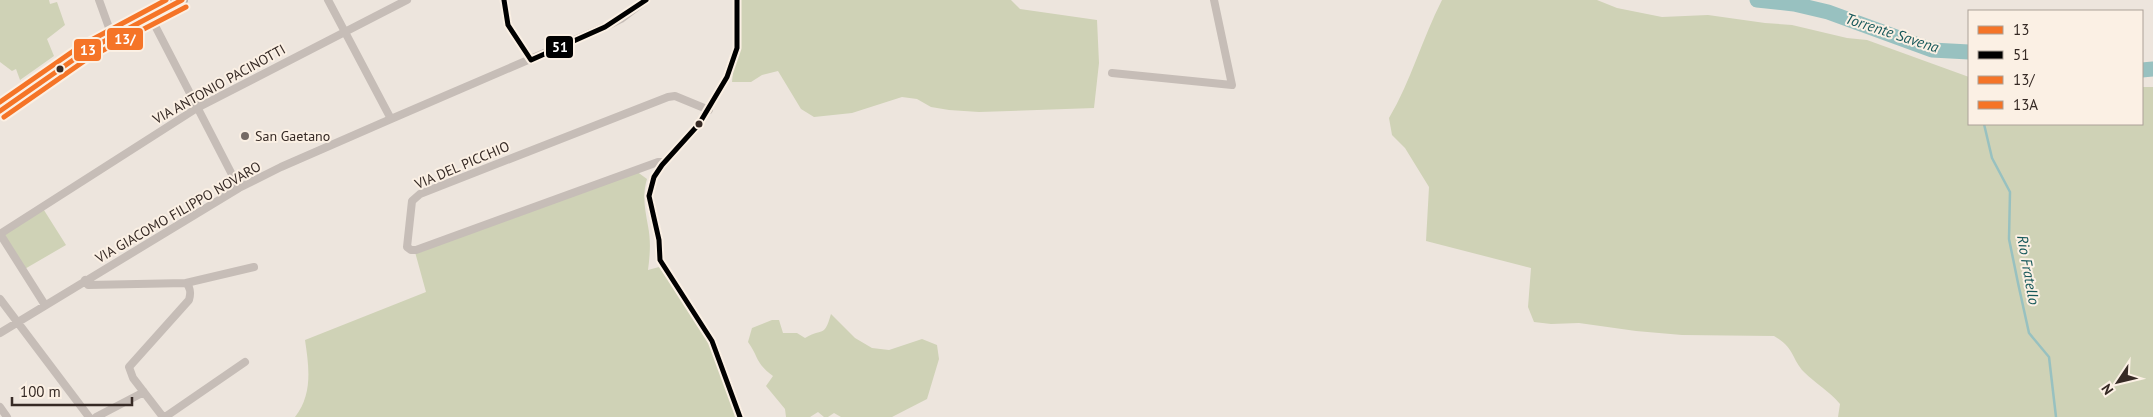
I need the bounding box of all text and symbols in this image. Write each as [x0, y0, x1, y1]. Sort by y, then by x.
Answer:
water label: Torrente Savena [1843, 8, 1942, 57]
legend [1968, 10, 2143, 125]
text: 13 [2013, 20, 2029, 39]
line badge: 13/ [106, 27, 144, 51]
text: 13/ [114, 30, 137, 48]
line badge: 51 [545, 35, 574, 59]
line badge: 13 [73, 38, 102, 62]
text: 51 [552, 38, 568, 56]
street label: VIA ANTONIO PACINOTTI [149, 40, 289, 129]
text: 13 [80, 41, 96, 59]
text: 51 [2013, 45, 2029, 64]
unlabelled marker [55, 64, 65, 74]
text: 13/ [2013, 70, 2035, 89]
text: 13A [2013, 95, 2038, 114]
unlabelled marker [694, 119, 704, 129]
place label: San Gaetano [255, 127, 330, 145]
marker: San Gaetano [239, 130, 251, 142]
street label: VIA DEL PICCHIO [411, 137, 512, 193]
street label: VIA GIACOMO FILIPPO NOVARO [91, 157, 264, 267]
water label: Rio Fratello [2013, 234, 2044, 306]
north arrow [2093, 357, 2143, 407]
scale bar [12, 374, 132, 406]
text: N [2097, 381, 2117, 398]
text: 100 m [20, 382, 61, 401]

